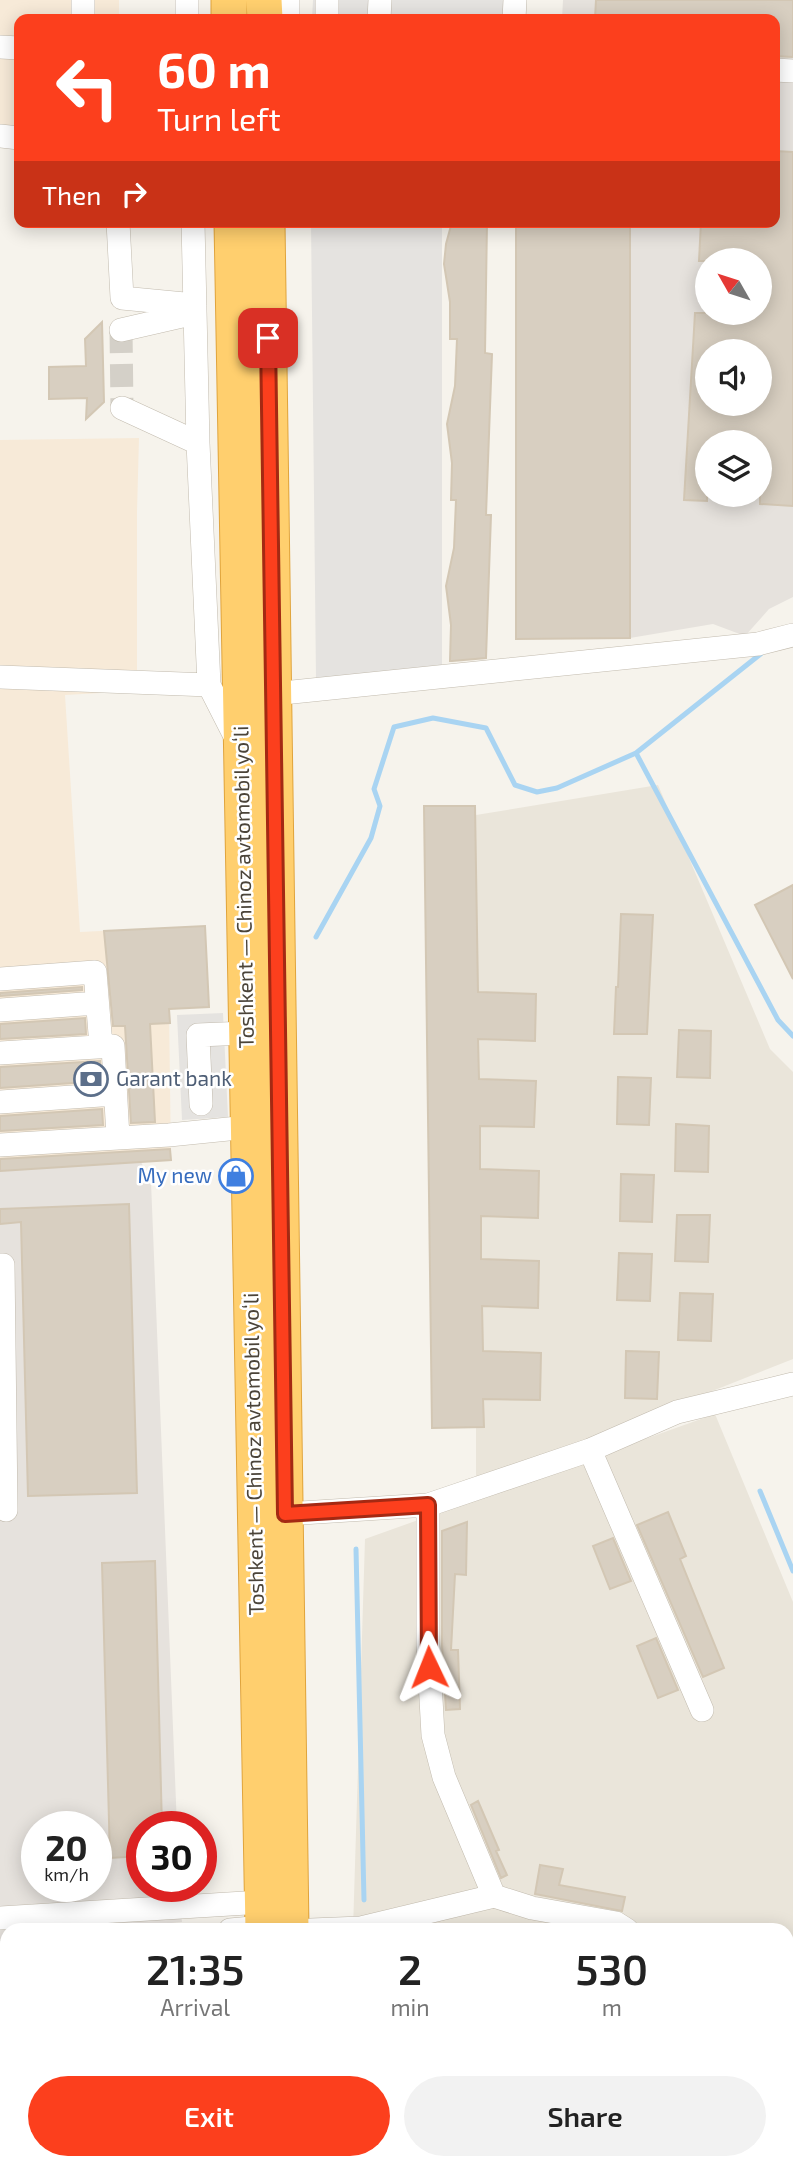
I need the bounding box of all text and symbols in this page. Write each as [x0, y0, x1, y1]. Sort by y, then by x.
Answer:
text: 60 m [157, 39, 271, 98]
icon: left [42, 42, 133, 133]
text: Turn left [157, 99, 281, 137]
icon: right [115, 175, 153, 213]
text: Then [42, 179, 101, 210]
north arrow [695, 248, 772, 326]
map controls [695, 248, 772, 507]
pin [238, 308, 298, 368]
icon: arrive [249, 319, 287, 357]
button: sound [695, 339, 772, 416]
button: layers [695, 430, 772, 507]
street label: Toshkent — Chinoz avtomobil yoʻli [227, 725, 258, 1049]
bank icon: Garant bank [72, 1060, 110, 1098]
place label: Garant bank [116, 1065, 232, 1090]
shop icon: My new [217, 1157, 255, 1195]
place label: My new [137, 1162, 212, 1187]
street label: Toshkent — Chinoz avtomobil yoʻli [237, 1292, 268, 1616]
position arrow [392, 1630, 466, 1704]
speed limit sign: 30 [126, 1811, 217, 1902]
text: 20 [45, 1826, 88, 1868]
text: km/h [44, 1863, 89, 1885]
text: 21:35 [146, 1943, 244, 1993]
text: 2 [398, 1943, 422, 1993]
text: 530 [576, 1943, 648, 1993]
text: Arrival [160, 1993, 230, 2021]
text: min [390, 1993, 430, 2021]
text: m [602, 1993, 622, 2021]
button: Exit [28, 2076, 390, 2156]
button: Share [404, 2076, 766, 2156]

